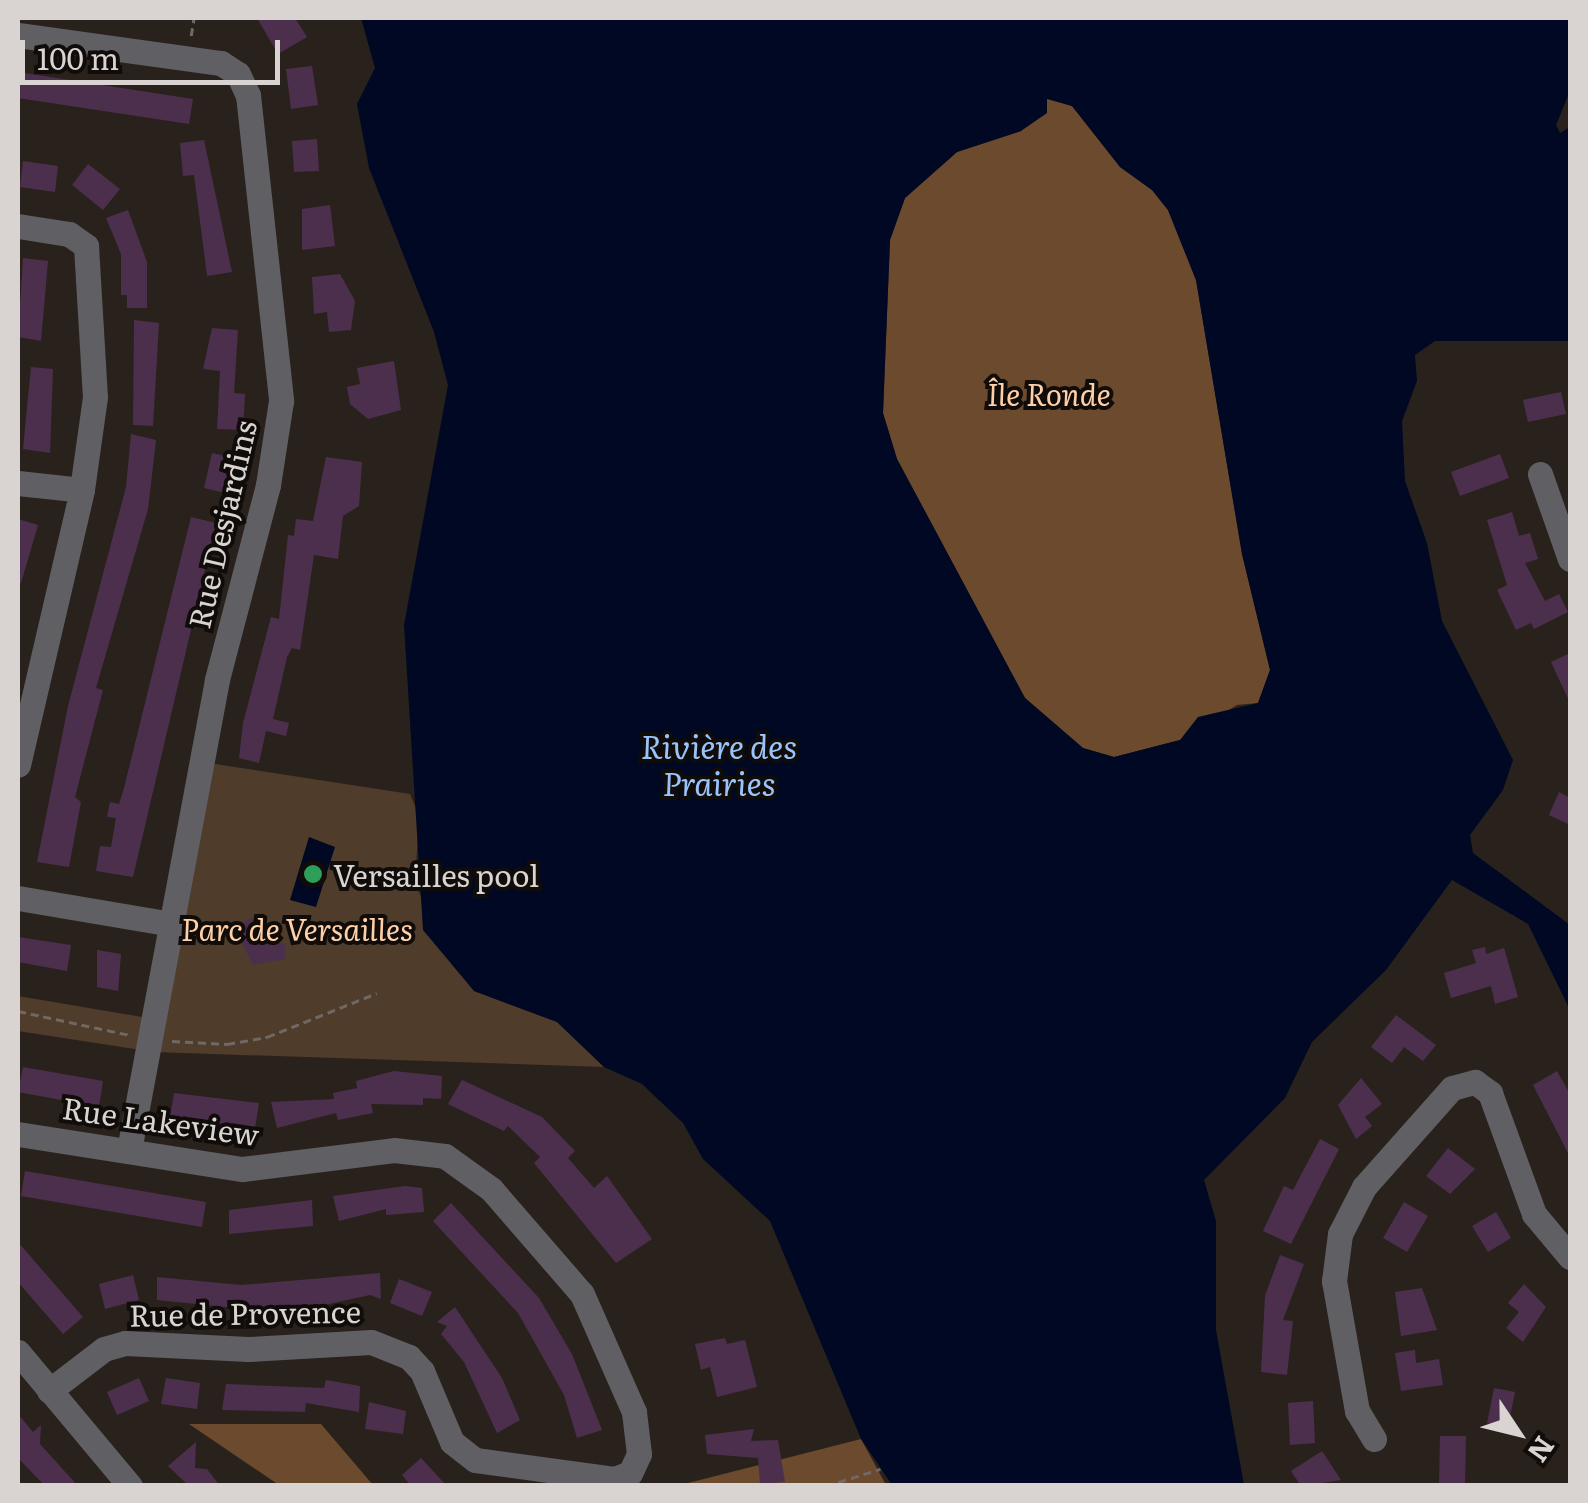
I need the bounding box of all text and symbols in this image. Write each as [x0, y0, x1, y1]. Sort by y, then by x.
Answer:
scale bar [25, 20, 285, 82]
text: 100 m [37, 35, 119, 79]
park label: Île Ronde [987, 375, 1111, 411]
street label: Rue Desjardins [180, 416, 262, 632]
water label: Rivière des Prairies [641, 727, 797, 802]
place label: Versailles pool [333, 856, 539, 892]
marker: Versailles pool [302, 863, 324, 885]
park label: Parc de Versailles [181, 910, 413, 946]
street label: Rue Lakeview [60, 1088, 262, 1152]
street label: Rue de Provence [129, 1292, 361, 1332]
north arrow [1468, 1383, 1568, 1483]
text: N [1519, 1429, 1567, 1472]

